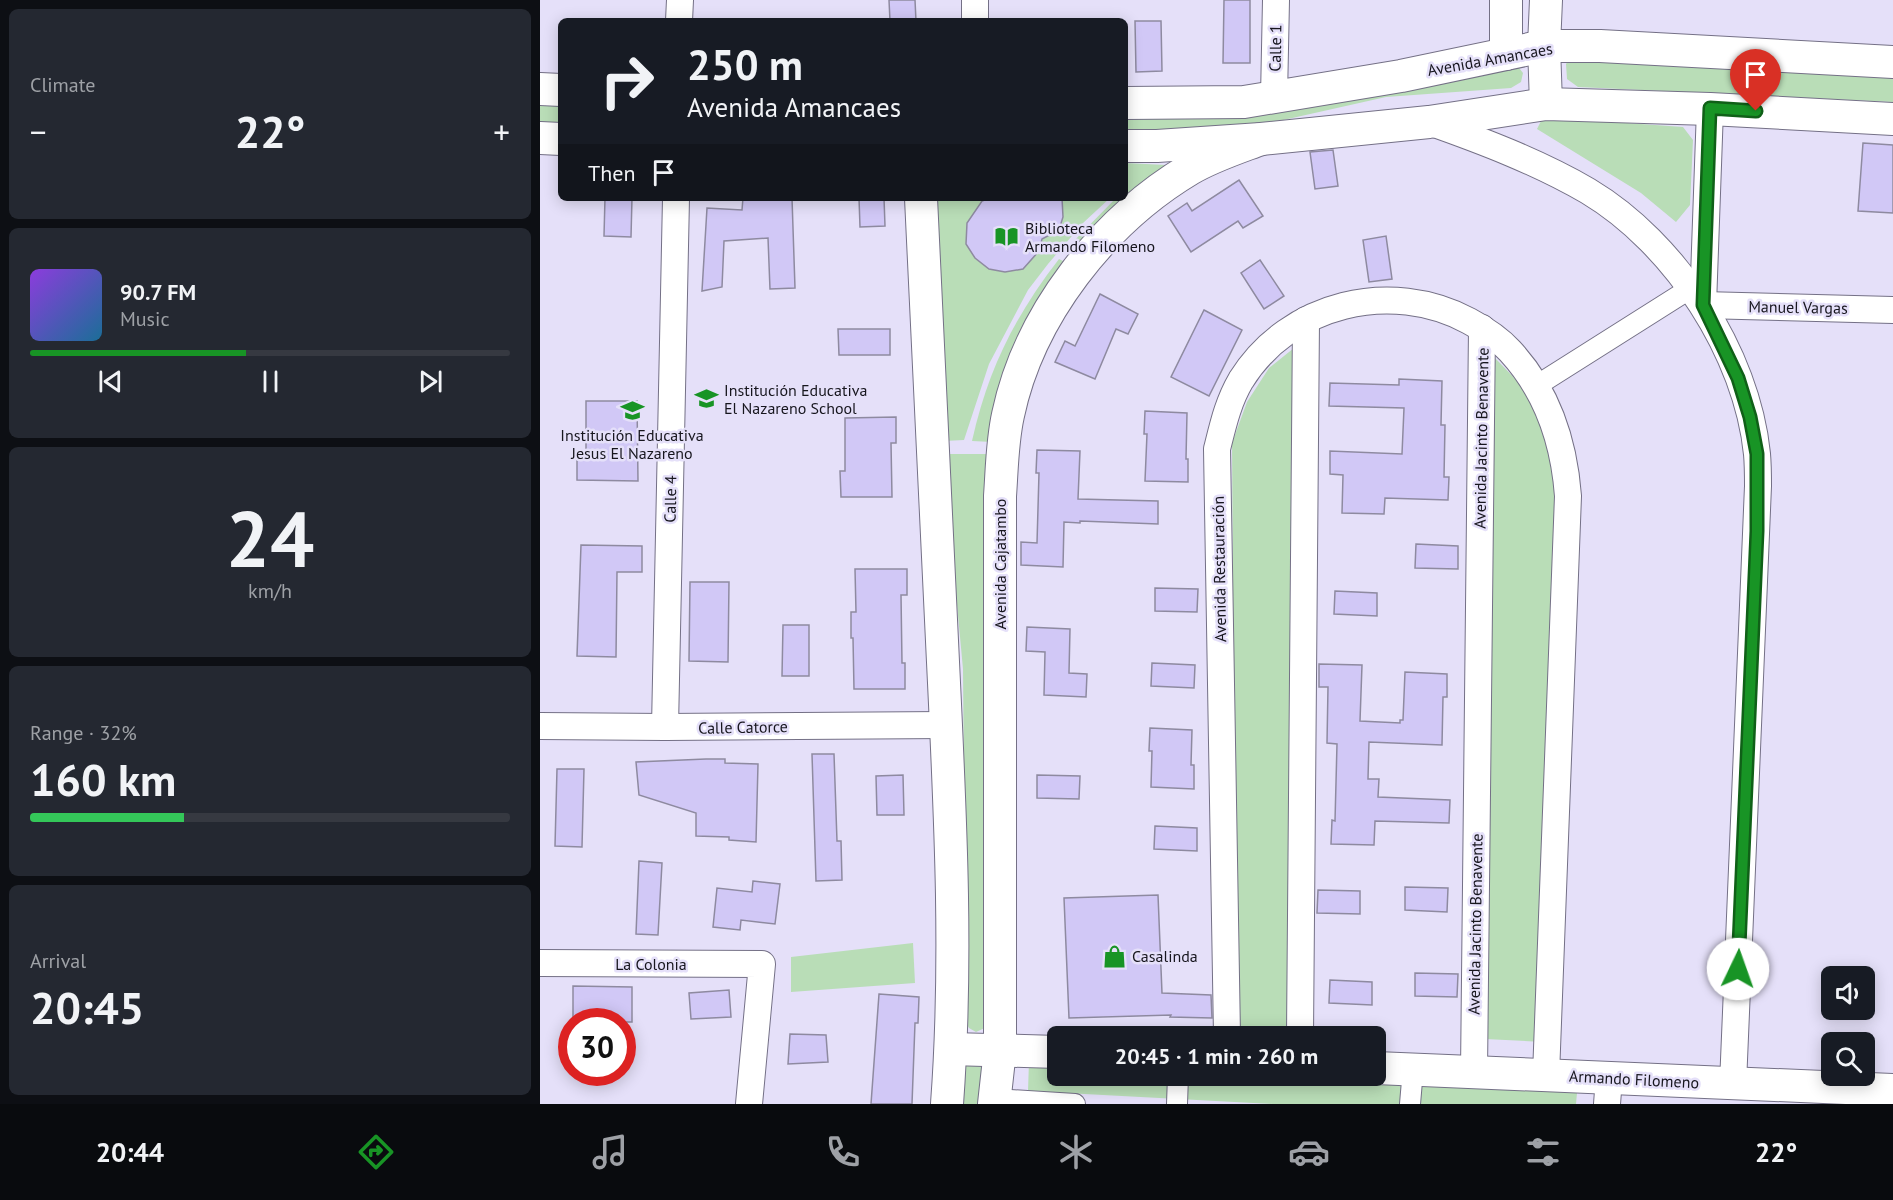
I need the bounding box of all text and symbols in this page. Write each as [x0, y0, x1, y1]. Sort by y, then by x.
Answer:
street label: Calle 1 [1265, 24, 1285, 72]
text: 250 m [687, 37, 803, 92]
street label: Avenida Amancaes [1426, 38, 1554, 80]
icon: right [588, 42, 666, 120]
pin [1730, 49, 1781, 111]
icon: arrive [1739, 58, 1772, 91]
text: Climate [30, 72, 96, 98]
text: Avenida Amancaes [687, 90, 901, 124]
text: 22° [235, 102, 305, 160]
text: − [30, 110, 47, 153]
text: + [493, 110, 510, 153]
icon: arrive [647, 156, 680, 189]
text: Then [588, 159, 635, 187]
place label: Biblioteca Armando Filomeno [1025, 218, 1155, 256]
library icon: Biblioteca Armando Filomeno [994, 224, 1020, 250]
text: 90.7 FM [120, 278, 196, 306]
street label: Manuel Vargas [1748, 296, 1848, 318]
text: Music [120, 306, 169, 332]
street label: Avenida Jacinto Benavente [1469, 347, 1493, 529]
icon: previous [94, 365, 127, 398]
icon: pause [254, 365, 287, 398]
icon: next [414, 365, 447, 398]
place label: Institución Educativa El Nazareno School [724, 380, 867, 418]
school or university icon: Institución Educativa El Nazareno School [693, 386, 719, 412]
school or university icon: Institución Educativa Jesus El Nazareno [619, 397, 645, 423]
place label: Institución Educativa Jesus El Nazareno [560, 425, 704, 463]
street label: Calle 4 [660, 475, 680, 523]
text: 24 [226, 488, 314, 589]
street label: Avenida Restauración [1208, 496, 1230, 642]
street label: Avenida Cajatambo [990, 499, 1010, 629]
text: km/h [248, 578, 292, 604]
street label: Calle Catorce [698, 716, 788, 738]
text: Range · 32% [30, 720, 137, 746]
text: 160 km [30, 750, 176, 808]
street label: Avenida Jacinto Benavente [1463, 833, 1487, 1015]
position arrow [1706, 937, 1770, 1001]
shop icon: Casalinda [1101, 943, 1127, 969]
place label: Casalinda [1132, 946, 1198, 966]
text: Arrival [30, 948, 86, 974]
street label: La Colonia [615, 954, 687, 974]
map controls [1821, 966, 1875, 1086]
button: sound [1821, 966, 1875, 1020]
text: 20:45 [30, 978, 144, 1036]
speed limit sign: 30 [558, 1008, 636, 1086]
button: search [1821, 1032, 1875, 1086]
text: 20:45 · 1 min · 260 m [1115, 1042, 1318, 1070]
street label: Armando Filomeno [1568, 1066, 1700, 1092]
icon: directions [355, 1131, 397, 1173]
icon: music [589, 1131, 631, 1173]
icon: phone [822, 1131, 864, 1173]
icon: climate [1055, 1131, 1097, 1173]
icon: car [1288, 1131, 1330, 1173]
icon: filters [1522, 1131, 1564, 1173]
text: 20:44 [96, 1135, 164, 1169]
text: 22° [1755, 1135, 1797, 1169]

